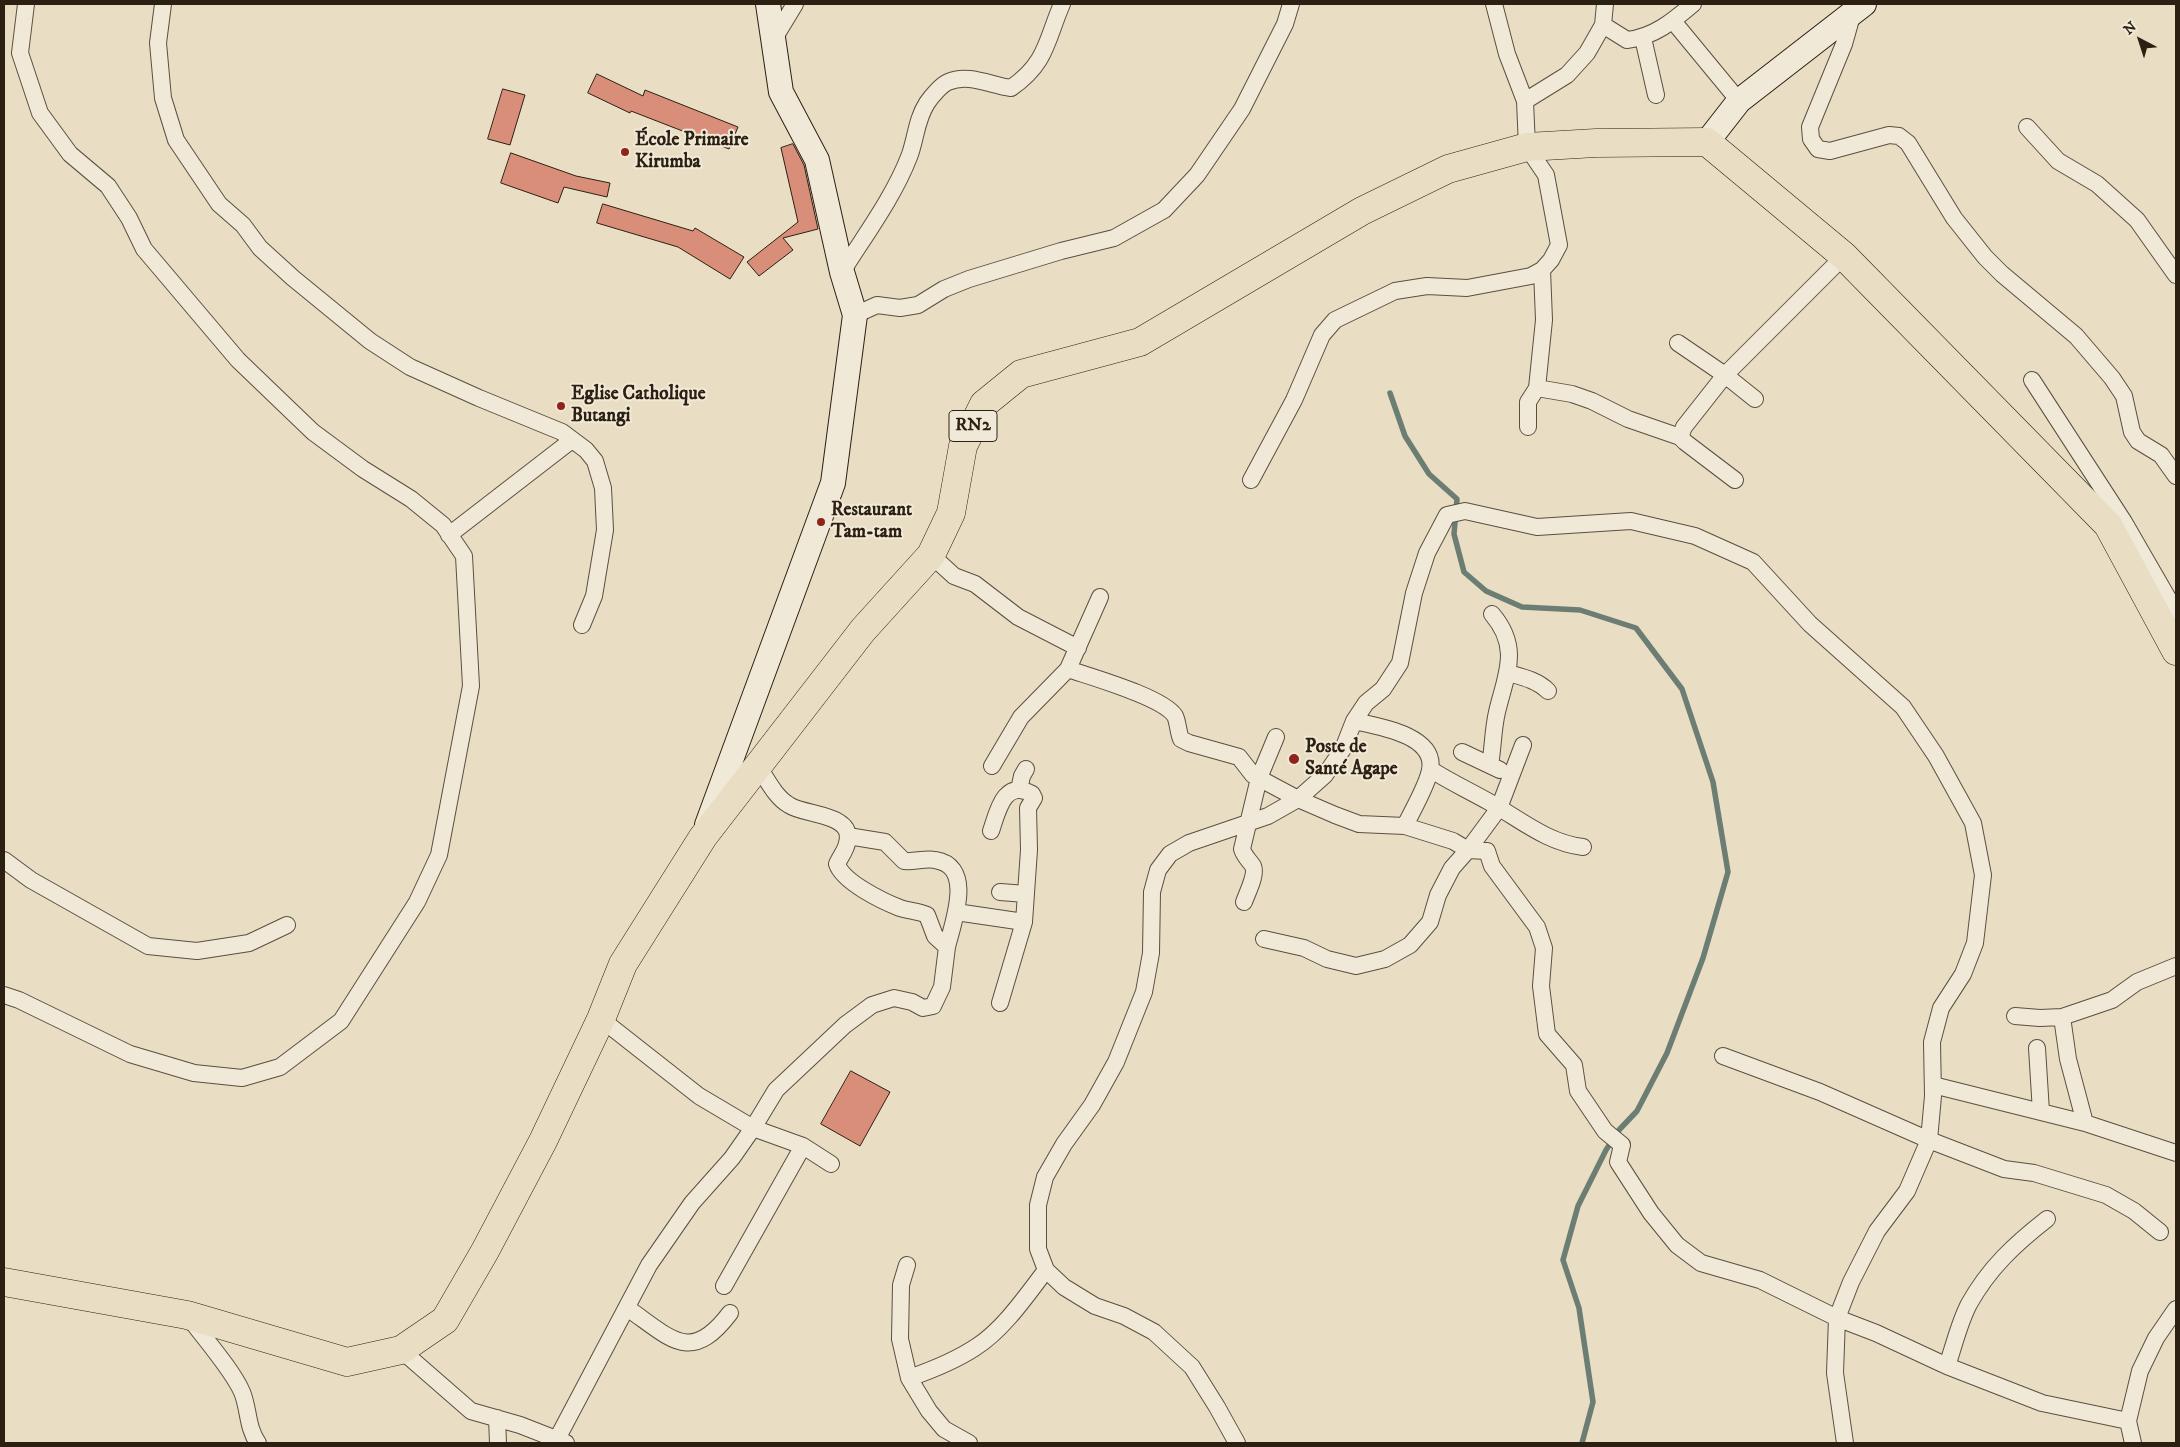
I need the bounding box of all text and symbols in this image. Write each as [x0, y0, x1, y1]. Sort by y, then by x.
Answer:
north arrow [2115, 15, 2165, 65]
text: N [2120, 18, 2141, 39]
place label: École Primaire Kirumba [635, 130, 749, 174]
marker: École Primaire Kirumba [619, 146, 631, 158]
place label: Eglise Catholique Butangi [571, 384, 705, 428]
marker: Eglise Catholique Butangi [555, 400, 567, 412]
road number: RN2 [949, 411, 997, 442]
place label: Restaurant Tam-tam [831, 500, 912, 544]
marker: Restaurant Tam-tam [815, 516, 827, 528]
place label: Poste de Santé Agape [1305, 737, 1398, 781]
marker: Poste de Santé Agape [1287, 752, 1301, 766]

